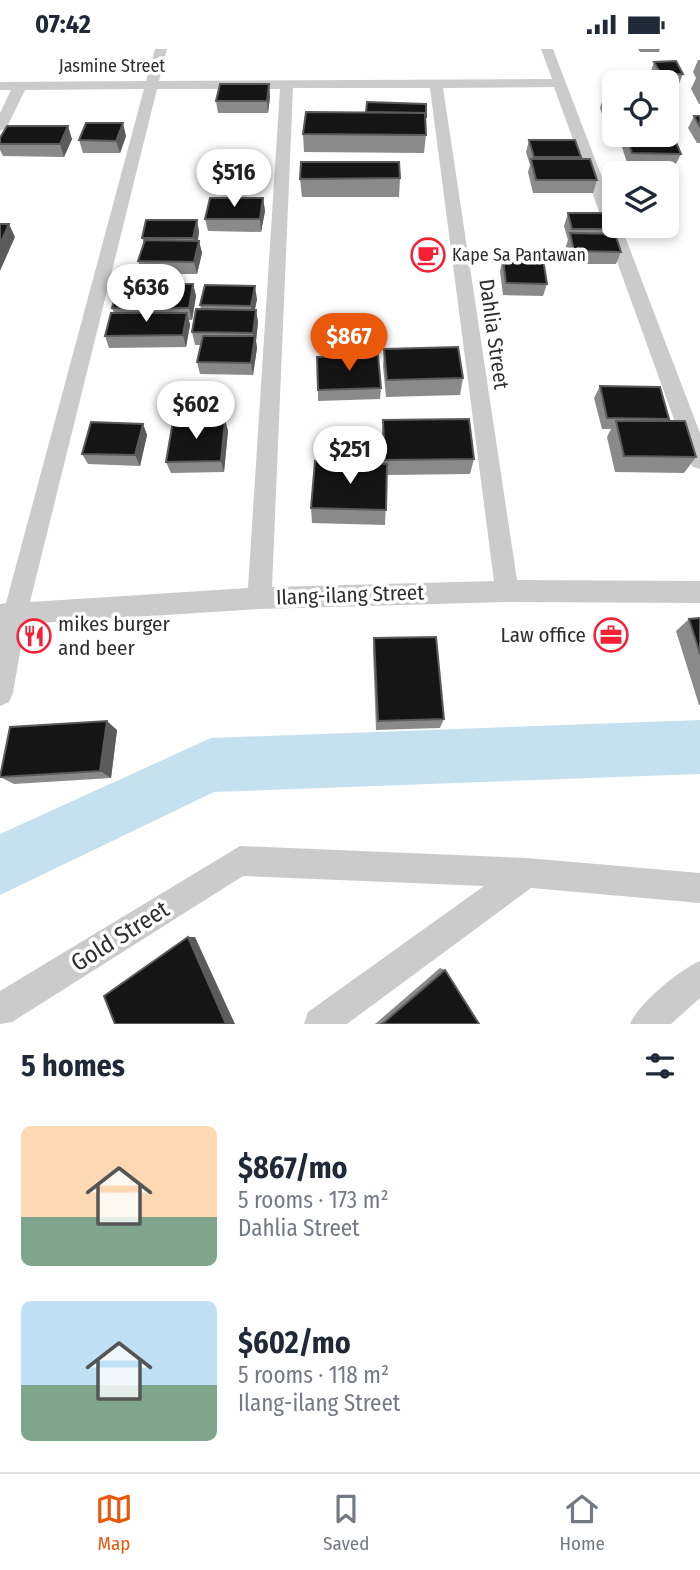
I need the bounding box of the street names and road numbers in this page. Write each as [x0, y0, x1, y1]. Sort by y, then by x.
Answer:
street label: Jasmine Street [59, 55, 165, 77]
street label: Dahlia Street [473, 277, 515, 391]
street label: Ilang-ilang Street [275, 579, 425, 611]
street label: Gold Street [66, 895, 174, 977]

